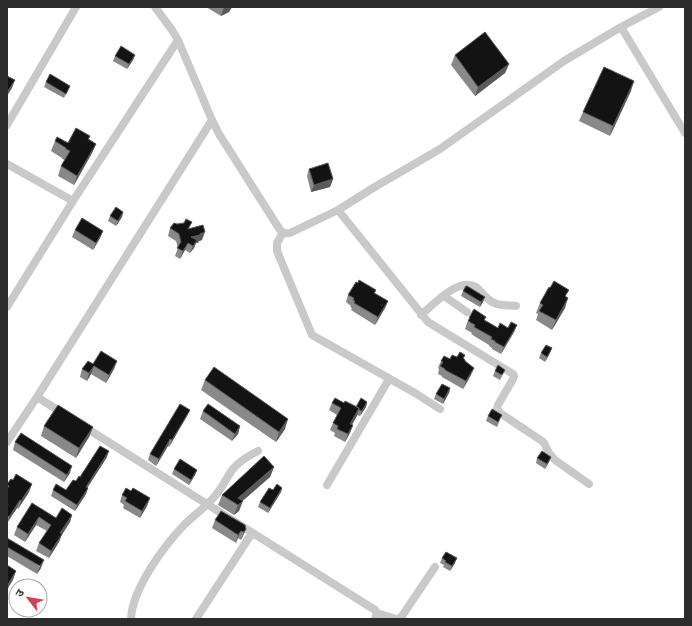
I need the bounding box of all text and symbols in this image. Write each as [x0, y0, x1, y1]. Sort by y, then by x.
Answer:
north arrow [8, 578, 48, 618]
text: उ [13, 587, 27, 599]

